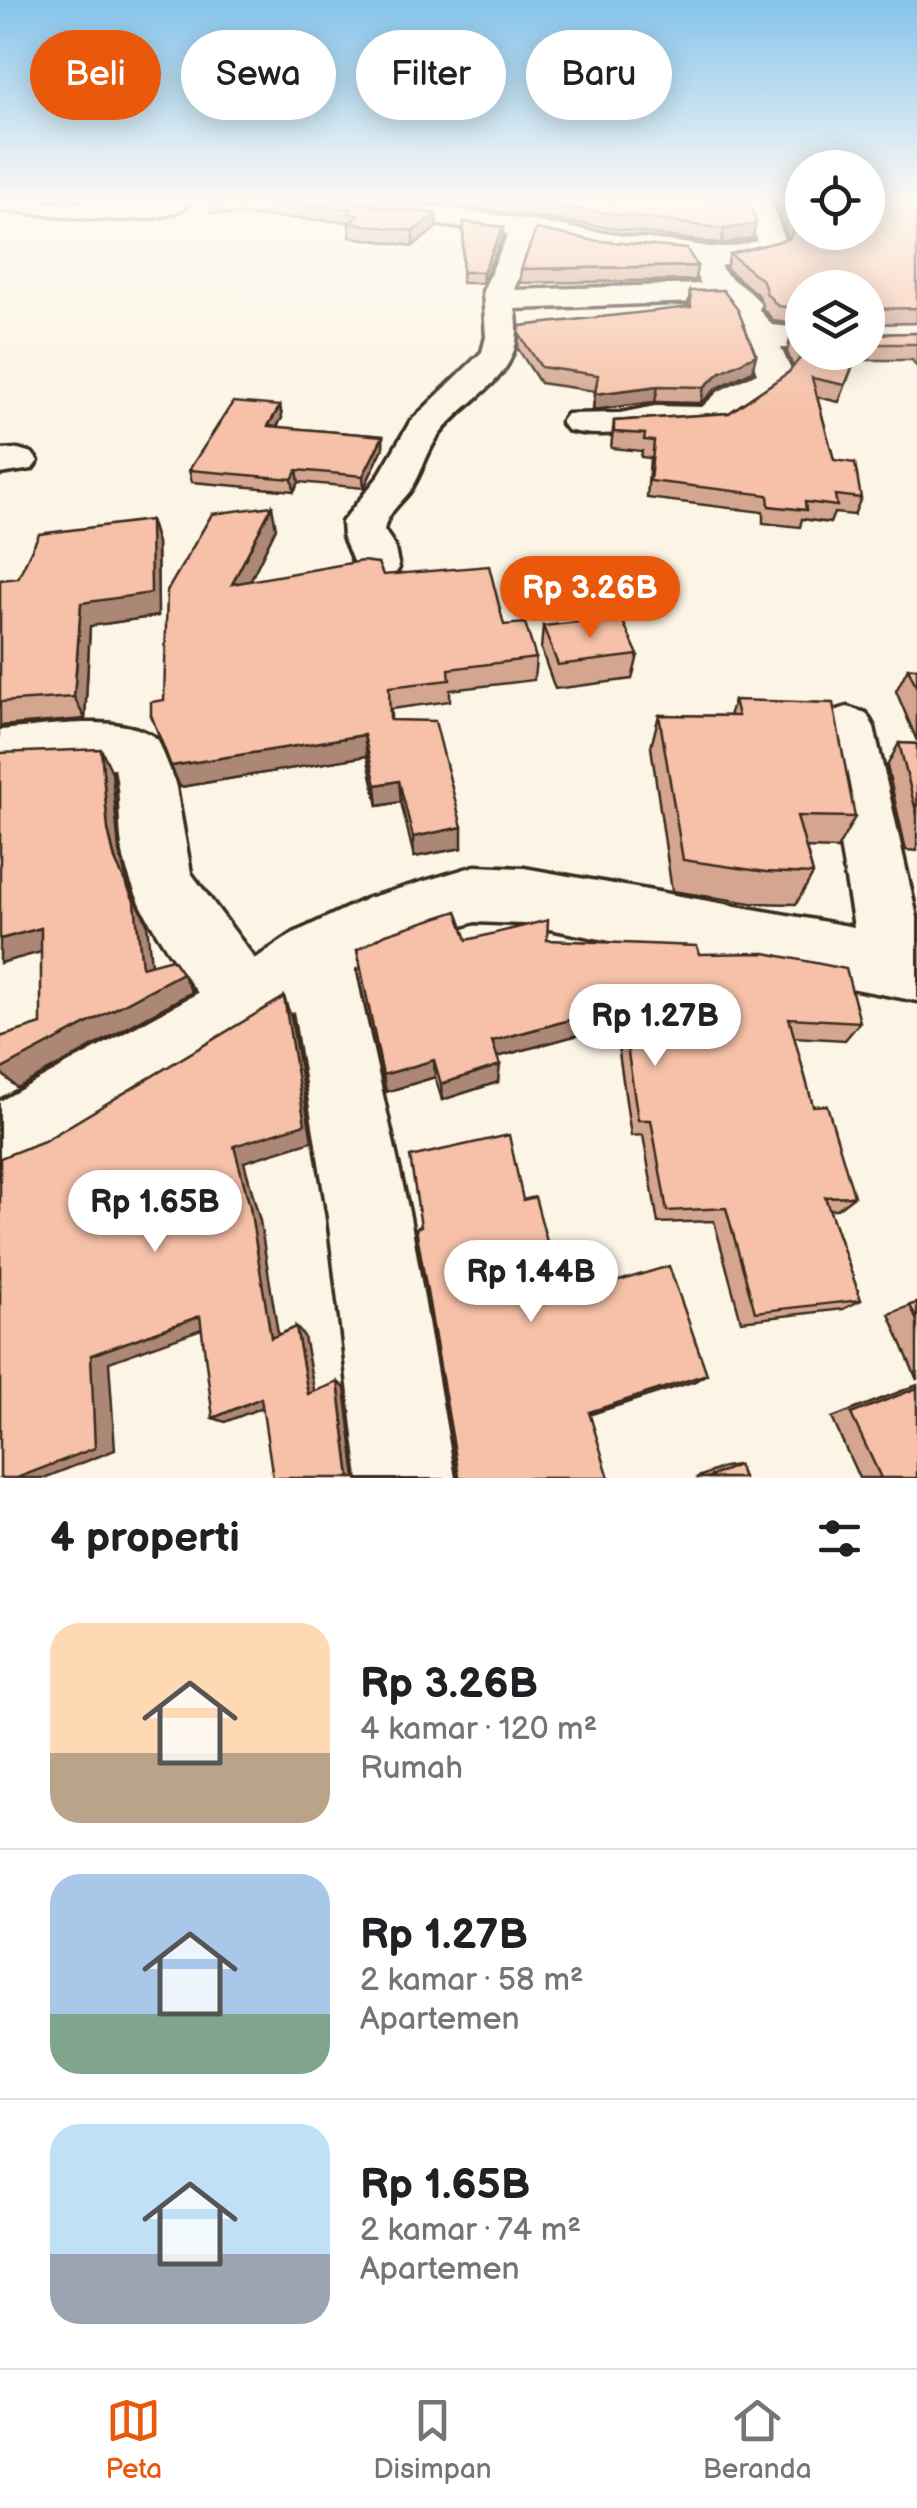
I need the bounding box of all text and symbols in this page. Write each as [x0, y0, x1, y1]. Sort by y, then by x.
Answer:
chip: Beli [30, 30, 161, 120]
chip: Sewa [181, 30, 336, 120]
chip: Filter [356, 30, 506, 120]
chip: Baru [526, 30, 672, 120]
map controls [785, 150, 885, 370]
button: locate [785, 150, 885, 250]
button: layers [785, 270, 885, 370]
pin: Rp 3.26B [487, 556, 693, 641]
text: Rp 3.26B [522, 569, 658, 608]
pin: Rp 1.27B [552, 984, 758, 1069]
text: Rp 1.27B [591, 997, 719, 1036]
pin: Rp 1.65B [52, 1170, 258, 1255]
text: Rp 1.65B [90, 1183, 220, 1222]
pin: Rp 1.44B [428, 1240, 634, 1325]
text: Rp 1.44B [466, 1253, 596, 1292]
icon: filters [812, 1511, 867, 1566]
text: 4 properti [50, 1513, 240, 1564]
text: Rp 3.26B [360, 1659, 538, 1710]
icon: home [130, 1663, 250, 1783]
text: 4 kamar · 120 m² [360, 1710, 597, 1749]
text: Rumah [360, 1749, 463, 1788]
text: Rp 1.27B [360, 1910, 528, 1961]
icon: home [130, 1914, 250, 2034]
text: 2 kamar · 58 m² [360, 1961, 584, 2000]
text: Apartemen [360, 2000, 519, 2039]
text: Rp 1.65B [360, 2160, 530, 2211]
icon: home [130, 2164, 250, 2284]
text: 2 kamar · 74 m² [360, 2211, 581, 2250]
text: Apartemen [360, 2250, 519, 2289]
tab: Peta [106, 2393, 162, 2486]
tab: Disimpan [373, 2393, 492, 2486]
tab: Beranda [703, 2393, 812, 2486]

